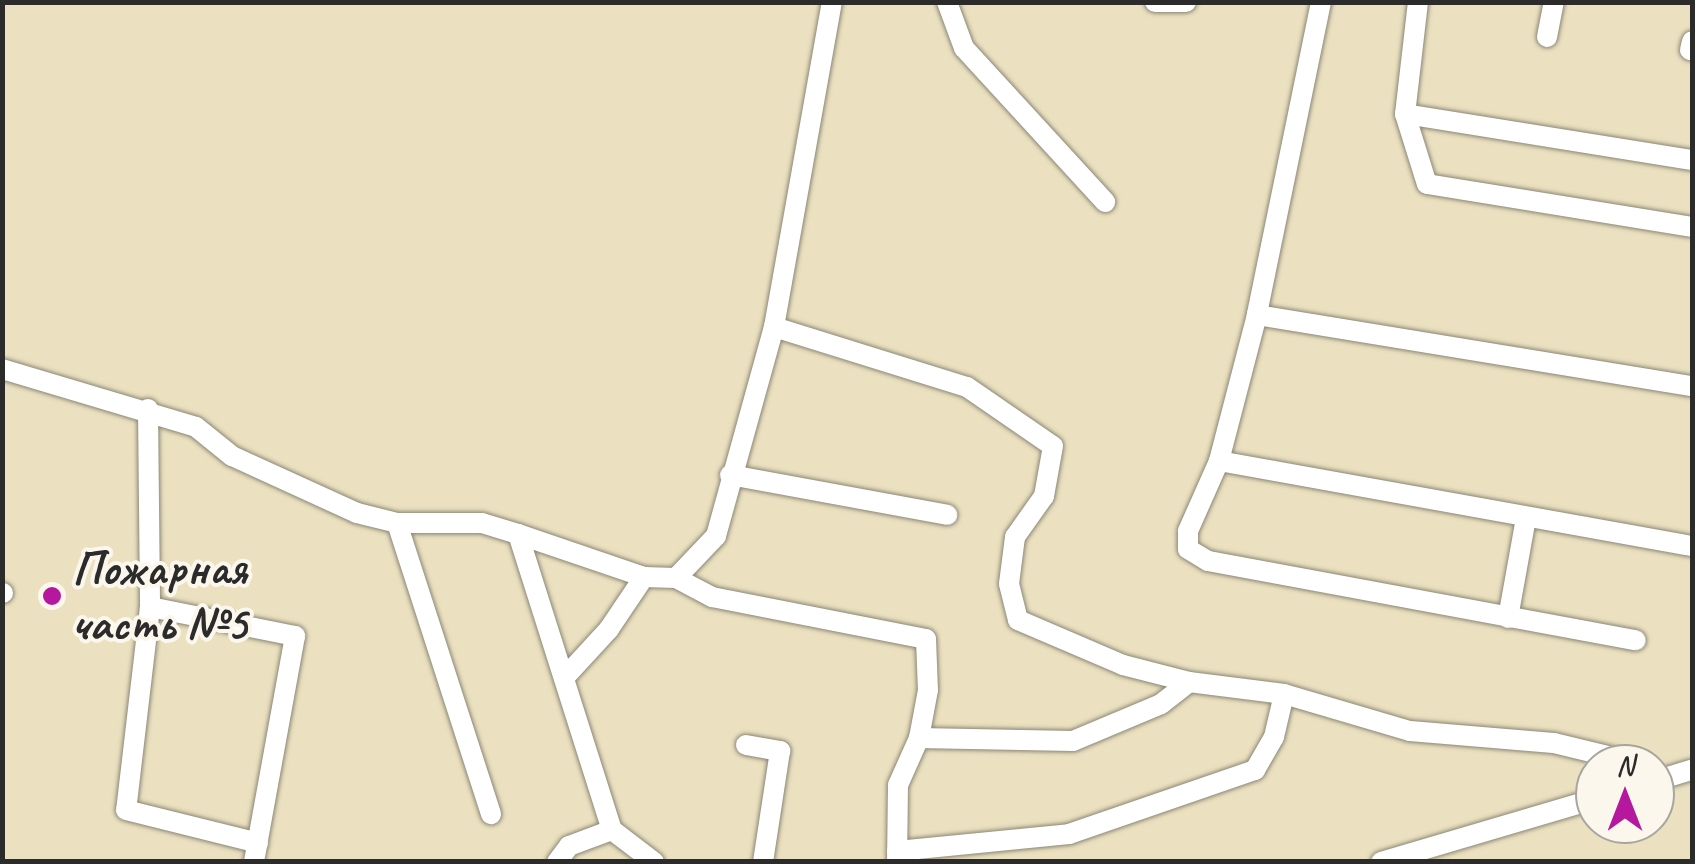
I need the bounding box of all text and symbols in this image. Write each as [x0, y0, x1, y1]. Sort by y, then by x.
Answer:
place label: Пожарная часть №5 [72, 539, 247, 652]
marker: Пожарная часть №5 [41, 585, 63, 607]
north arrow [1575, 744, 1675, 844]
text: N [1616, 748, 1634, 783]

